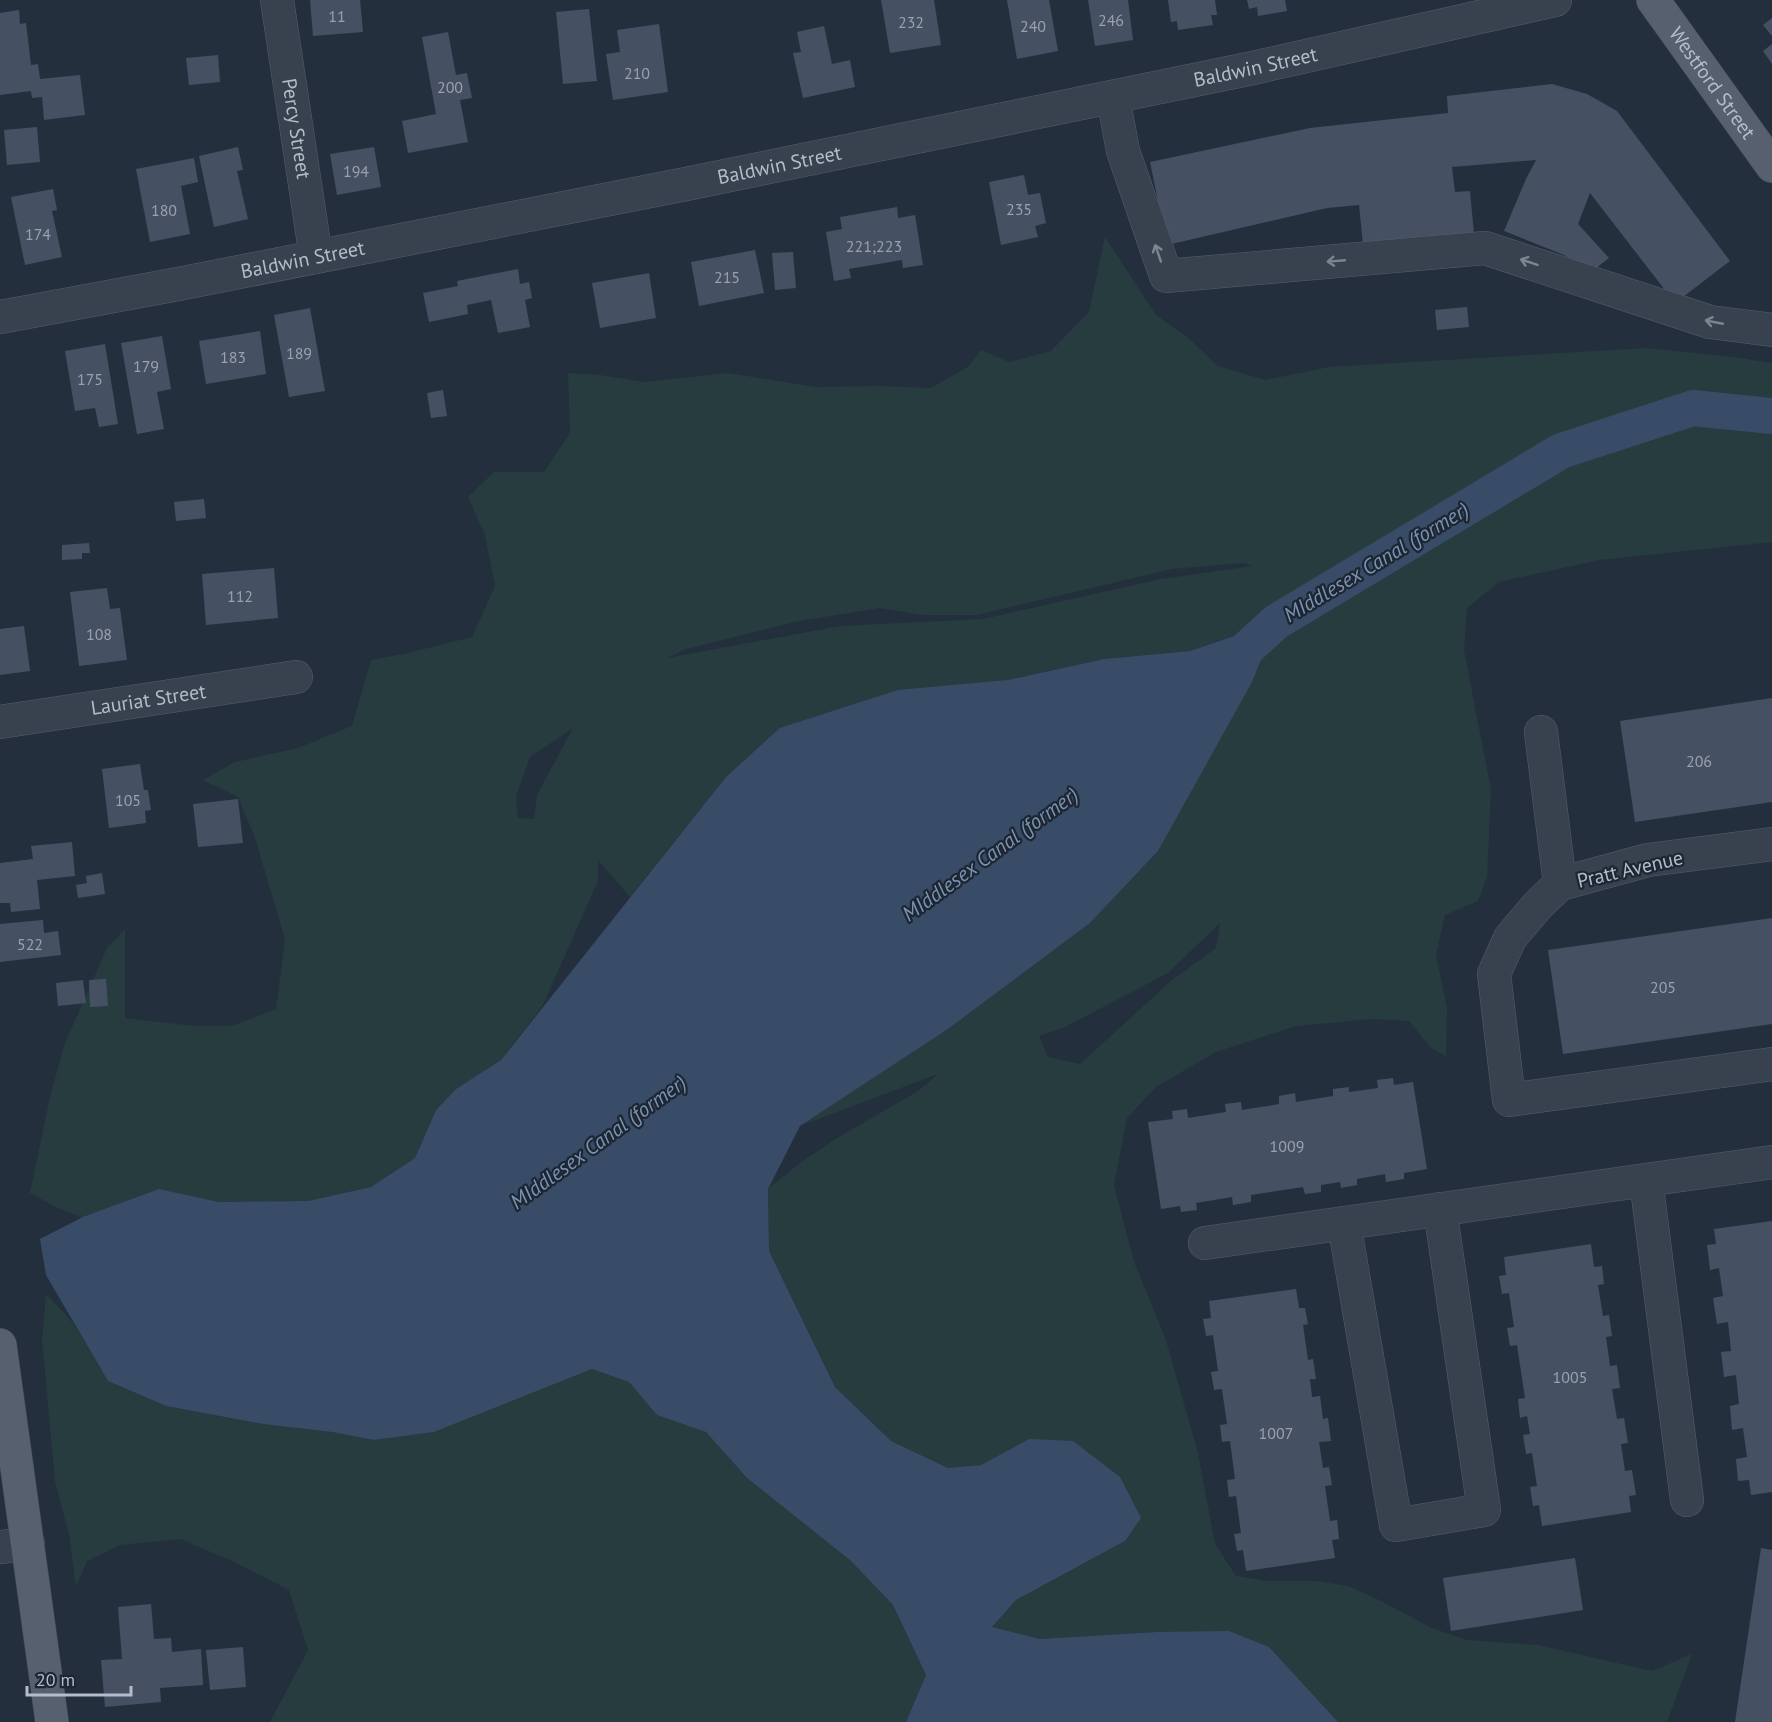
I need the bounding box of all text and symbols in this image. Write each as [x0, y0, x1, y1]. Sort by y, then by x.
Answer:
house number: 11 [328, 6, 346, 26]
house number: 246 [1098, 10, 1124, 30]
house number: 232 [898, 12, 924, 32]
house number: 240 [1020, 16, 1046, 36]
street label: Westford Street [1663, 22, 1762, 144]
street label: Baldwin Street [1191, 41, 1320, 93]
house number: 210 [624, 63, 650, 83]
street label: Percy Street [276, 76, 317, 181]
house number: 200 [437, 77, 463, 97]
street label: Baldwin Street [715, 140, 844, 190]
house number: 194 [343, 161, 369, 181]
house number: 235 [1006, 199, 1032, 219]
house number: 180 [151, 200, 177, 220]
house number: 174 [25, 224, 51, 244]
street label: Baldwin Street [238, 235, 367, 284]
house number: 221;223 [846, 236, 902, 256]
one-way arrow [1152, 244, 1163, 263]
one-way arrow [1327, 256, 1347, 267]
one-way arrow [1520, 256, 1539, 267]
house number: 215 [714, 267, 740, 287]
one-way arrow [1705, 316, 1724, 327]
house number: 189 [286, 343, 312, 363]
house number: 183 [220, 347, 246, 367]
house number: 179 [133, 356, 159, 376]
house number: 175 [77, 369, 103, 389]
water label: MIddlesex Canal (former) [1278, 496, 1474, 628]
house number: 112 [227, 586, 253, 606]
house number: 108 [86, 624, 112, 644]
street label: Lauriat Street [89, 678, 208, 721]
house number: 206 [1686, 751, 1712, 771]
water label: MIddlesex Canal (former) [896, 781, 1084, 927]
house number: 105 [115, 790, 141, 810]
street label: Pratt Avenue [1574, 844, 1686, 894]
house number: 522 [17, 934, 43, 954]
house number: 205 [1650, 977, 1676, 997]
water label: MIddlesex Canal (former) [504, 1069, 692, 1215]
house number: 1009 [1270, 1136, 1304, 1156]
house number: 1005 [1553, 1367, 1587, 1387]
house number: 1007 [1259, 1423, 1293, 1443]
scale bar [27, 1659, 130, 1697]
text: 20 m [36, 1668, 75, 1691]

